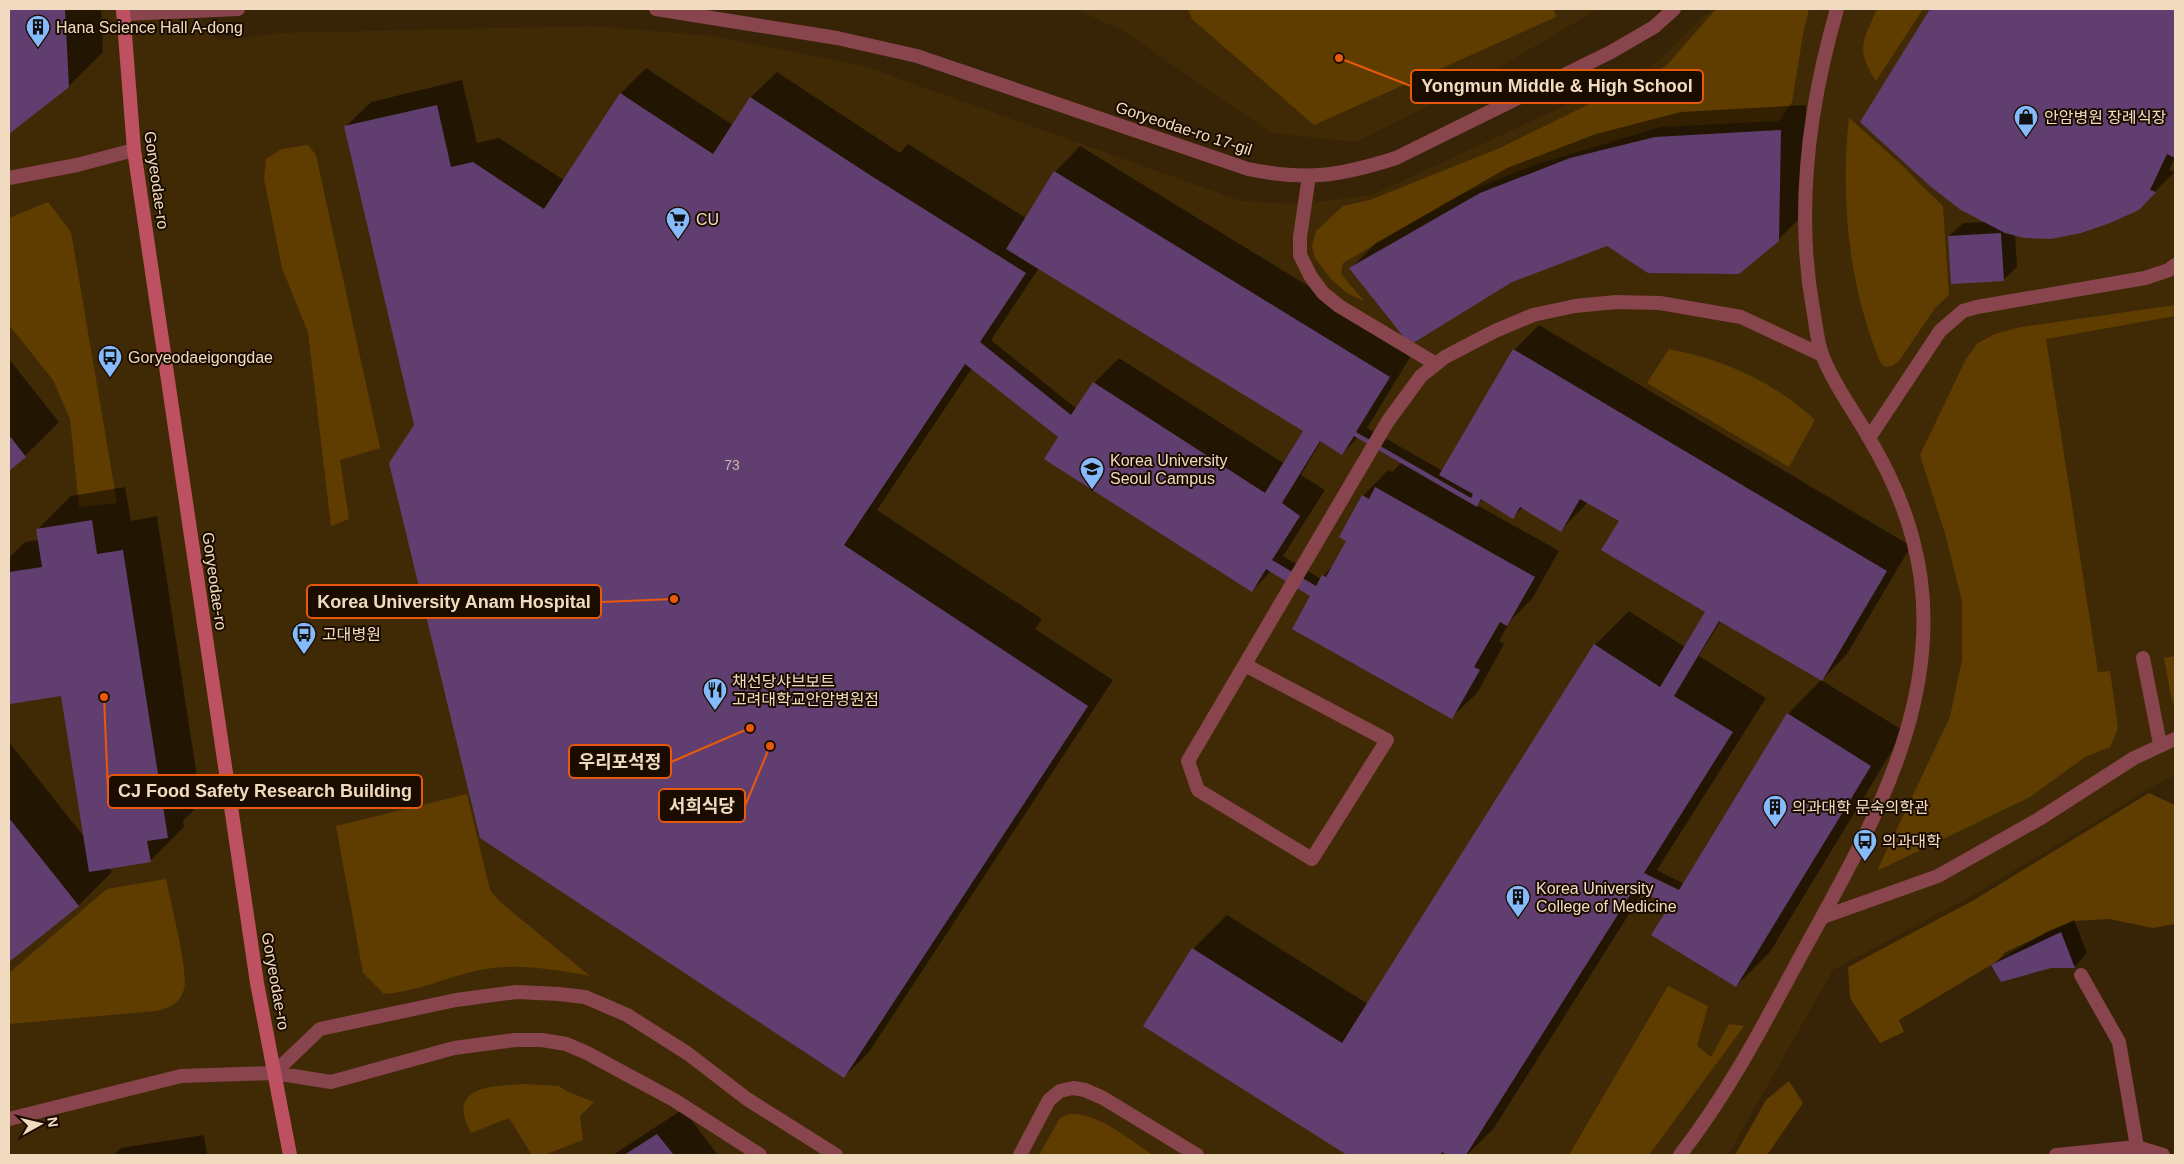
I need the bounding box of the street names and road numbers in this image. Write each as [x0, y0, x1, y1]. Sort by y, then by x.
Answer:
street label: Goryeodae-ro 17-gil [1114, 98, 1254, 159]
street label: Goryeodae-ro [141, 130, 172, 230]
street label: Goryeodae-ro [199, 531, 230, 631]
street label: Goryeodae-ro [259, 931, 292, 1031]

